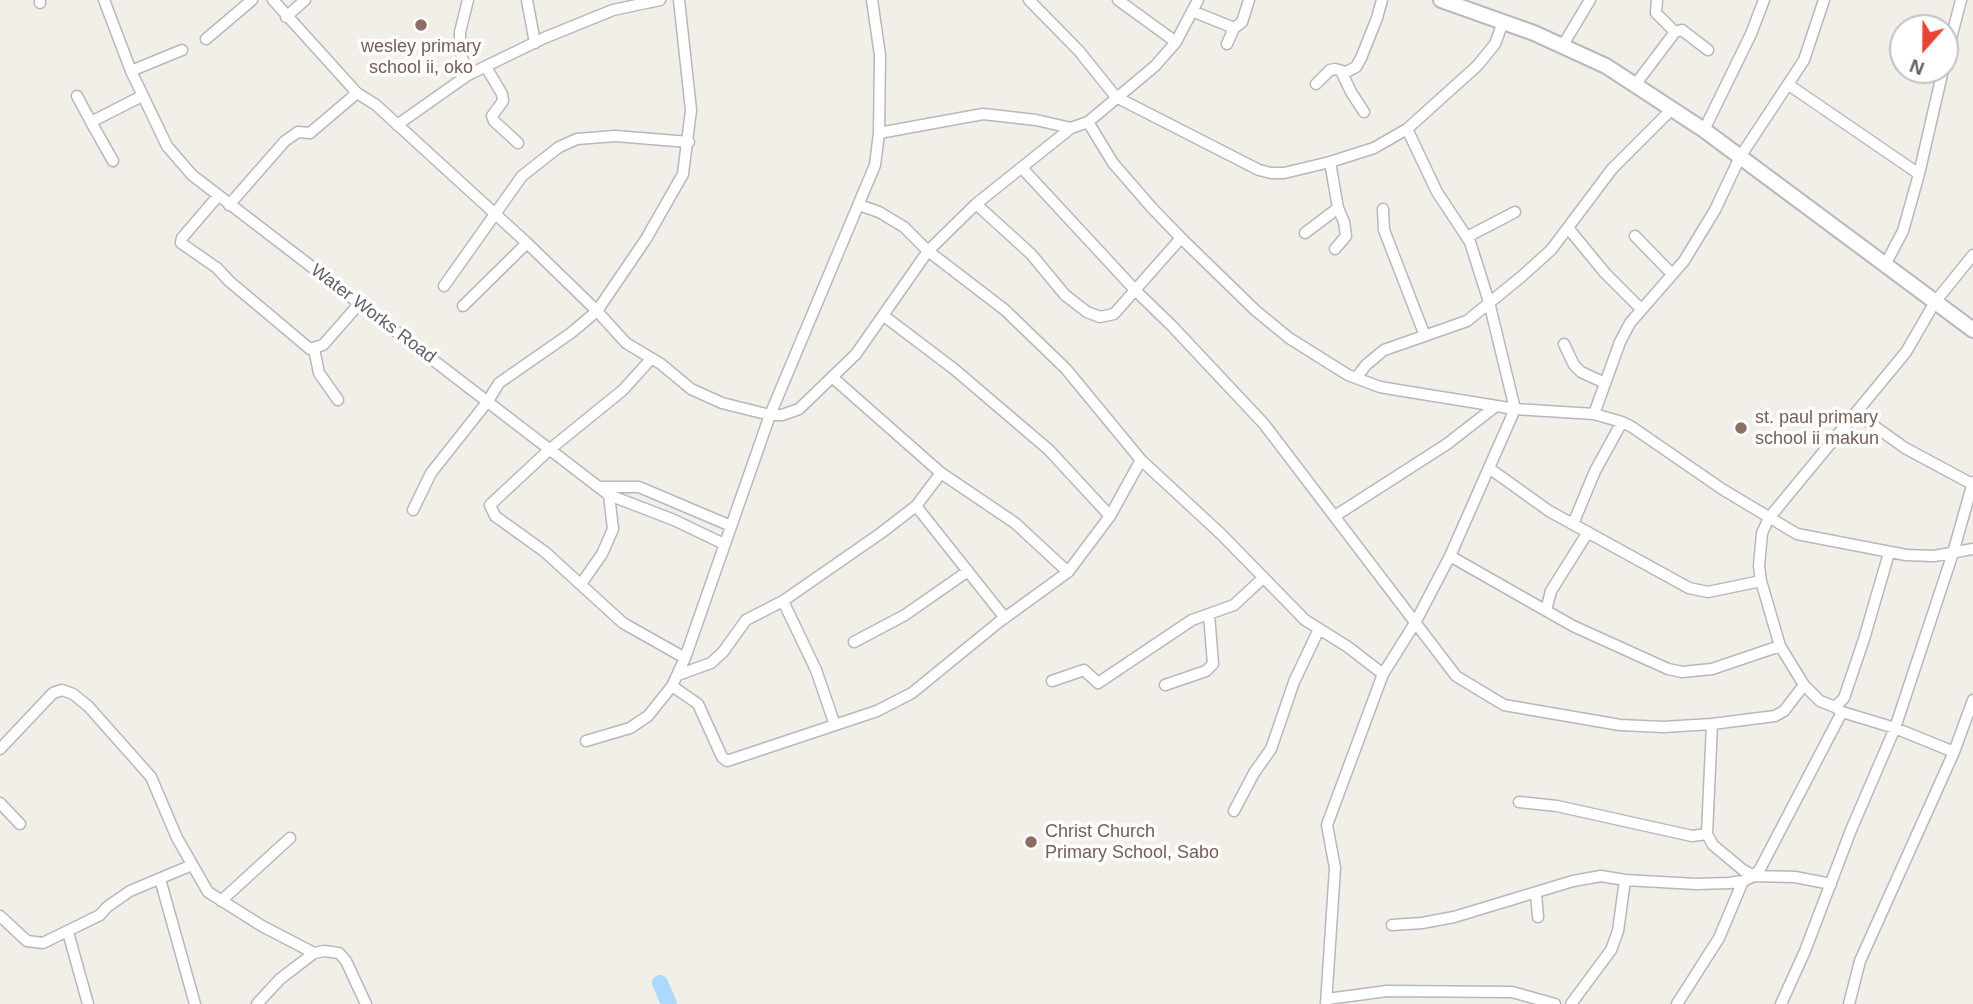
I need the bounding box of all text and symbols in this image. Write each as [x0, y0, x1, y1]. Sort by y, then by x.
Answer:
north arrow [1889, 14, 1959, 84]
marker: wesley primary school ii, oko [413, 17, 429, 33]
place label: wesley primary school ii, oko [361, 36, 481, 78]
text: N [1907, 55, 1927, 79]
street label: Water Works Road [306, 260, 440, 368]
place label: st. paul primary school ii makun [1755, 407, 1879, 450]
marker: st. paul primary school ii makun [1733, 420, 1749, 436]
place label: Christ Church Primary School, Sabo [1045, 821, 1219, 864]
marker: Christ Church Primary School, Sabo [1023, 834, 1039, 850]

